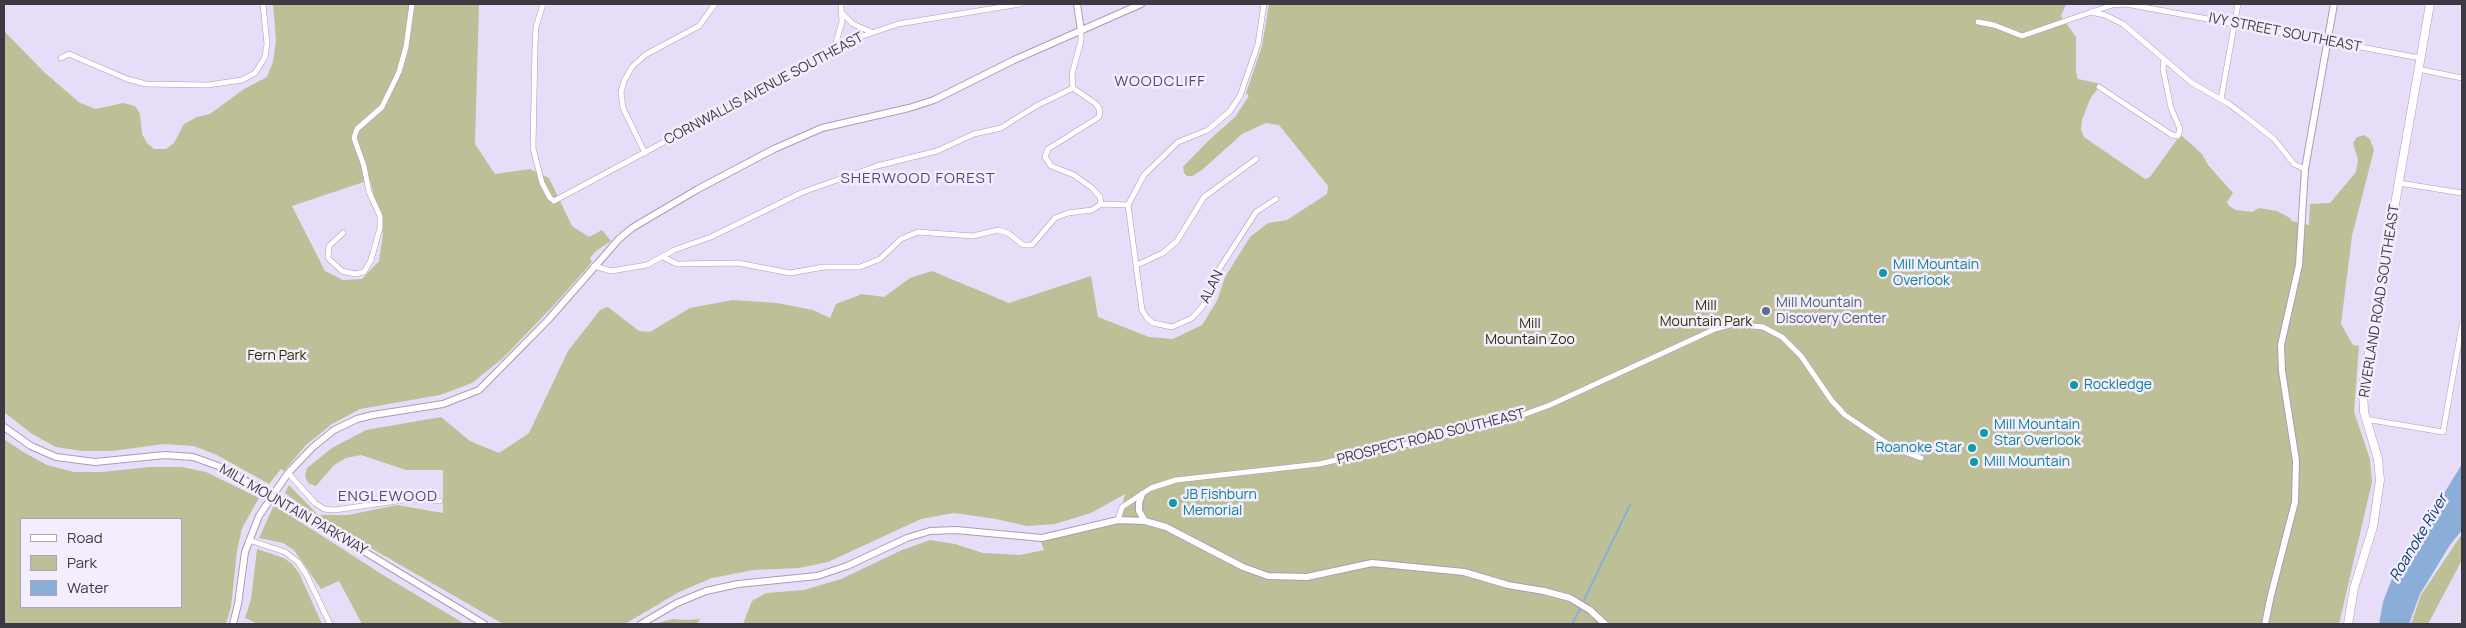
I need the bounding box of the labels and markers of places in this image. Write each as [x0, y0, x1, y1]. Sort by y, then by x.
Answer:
place label: Mill Mountain Overlook [1893, 257, 1979, 290]
marker: Mill Mountain Overlook [1877, 267, 1889, 279]
place label: Mill Mountain Discovery Center [1776, 295, 1887, 328]
marker: Mill Mountain Discovery Center [1760, 305, 1772, 317]
place label: Rockledge [2084, 377, 2152, 393]
marker: Rockledge [2068, 379, 2080, 391]
place label: Mill Mountain Star Overlook [1994, 417, 2081, 450]
marker: Mill Mountain Star Overlook [1978, 427, 1990, 439]
place label: Roanoke Star [1876, 440, 1962, 456]
marker: Roanoke Star [1966, 442, 1978, 454]
place label: Mill Mountain [1984, 454, 2070, 470]
marker: Mill Mountain [1968, 456, 1980, 468]
place label: JB Fishburn Memorial [1183, 487, 1257, 520]
marker: JB Fishburn Memorial [1167, 497, 1179, 509]

